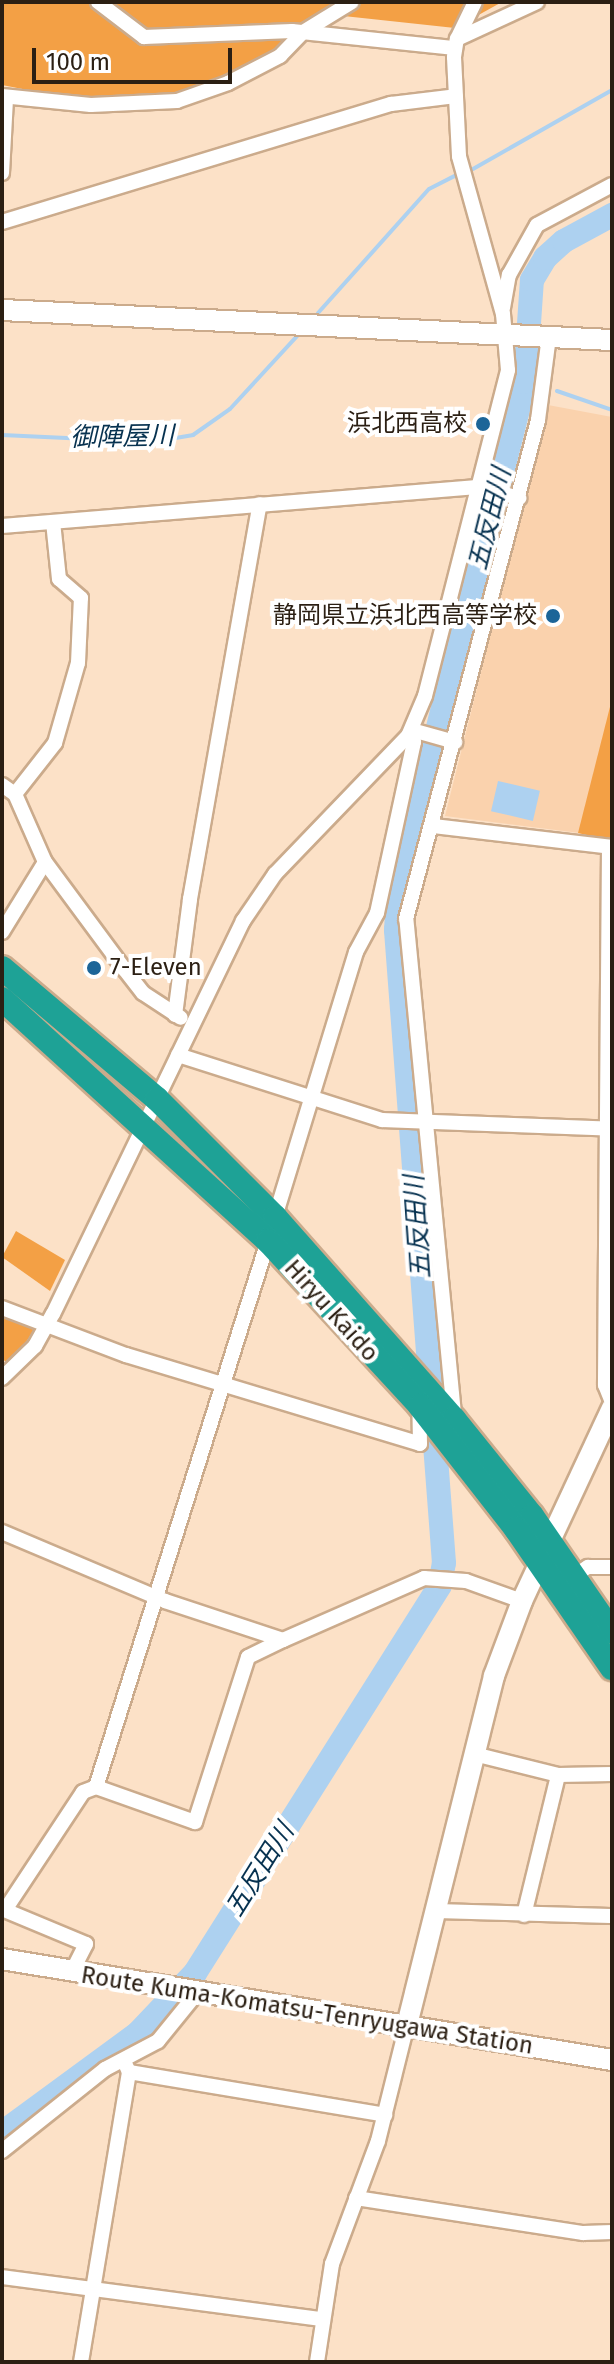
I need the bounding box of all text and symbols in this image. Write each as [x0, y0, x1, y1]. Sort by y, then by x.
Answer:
scale bar [36, 32, 236, 82]
text: 100 m [46, 48, 110, 76]
place label: 浜北西高校 [347, 410, 467, 438]
marker: 浜北西高校 [474, 415, 492, 433]
water label: 御陣屋川 [70, 420, 174, 454]
water label: 五反田川 [462, 465, 518, 573]
place label: 静岡県立浜北西高等学校 [273, 602, 537, 630]
marker: 静岡県立浜北西高等学校 [544, 607, 562, 625]
place label: 7-Eleven [110, 954, 202, 982]
marker: 7-Eleven [85, 959, 103, 977]
water label: 五反田川 [399, 1174, 437, 1280]
street label: Hiryu Kaido [278, 1254, 384, 1368]
water label: 五反田川 [219, 1818, 301, 1922]
street label: Route Kuma-Komatsu-Tenryugawa Station [79, 1961, 535, 2061]

